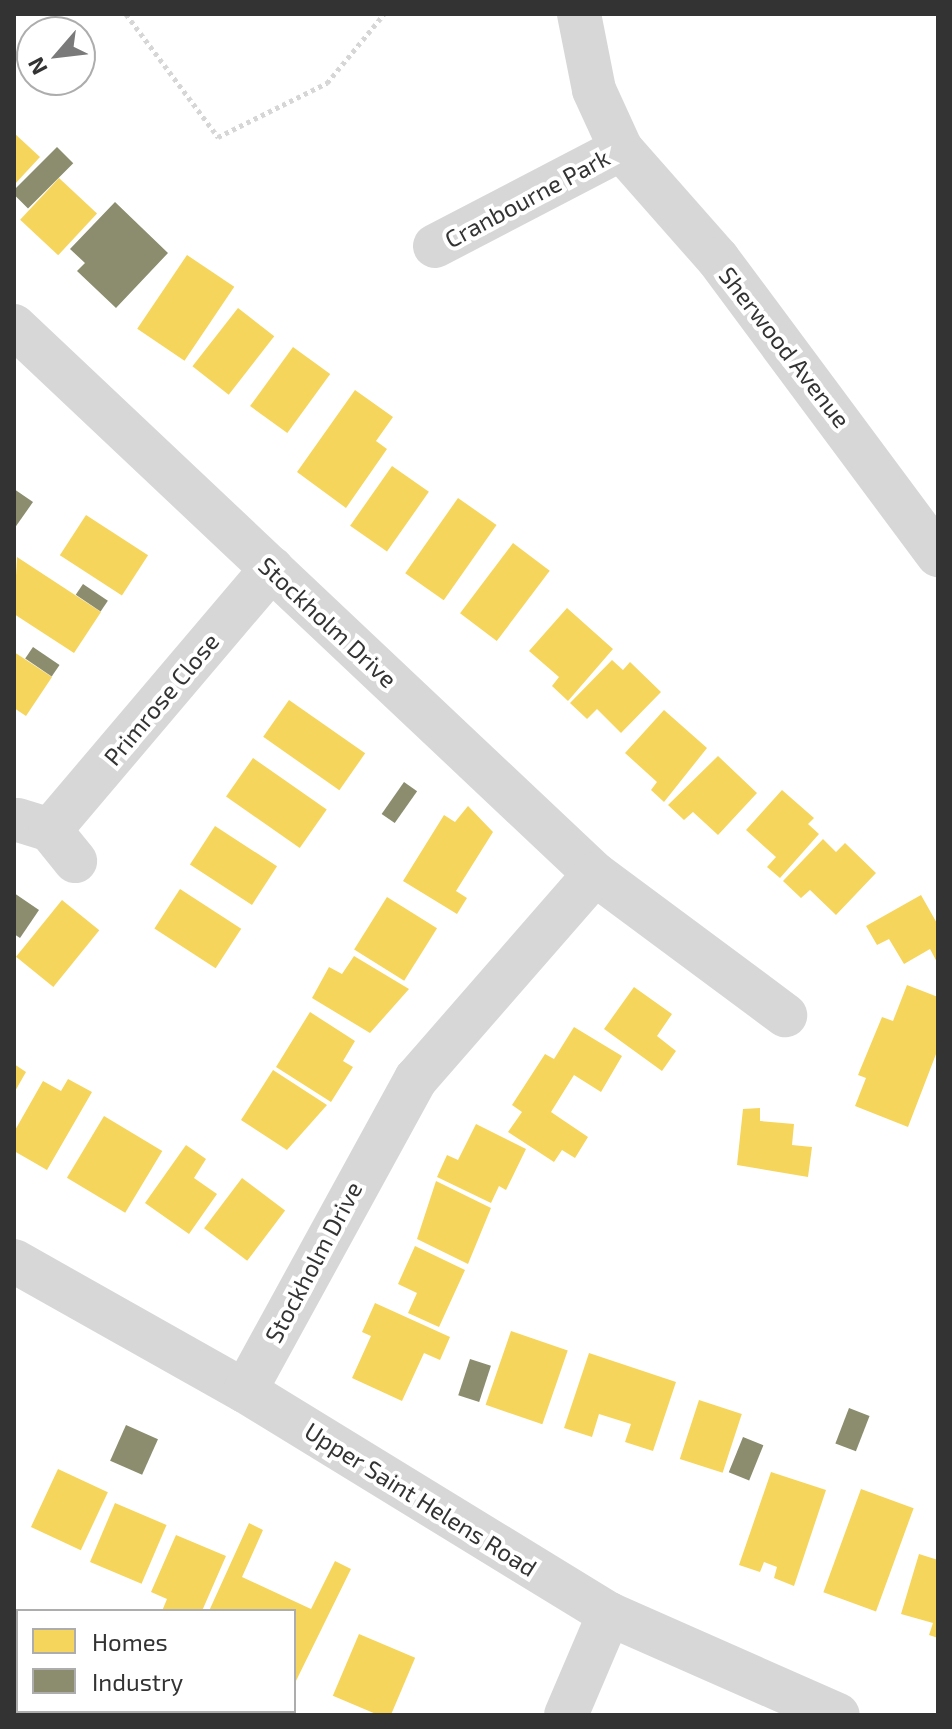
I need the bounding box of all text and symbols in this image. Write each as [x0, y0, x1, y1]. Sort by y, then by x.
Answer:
north arrow [16, 16, 96, 96]
text: N [21, 53, 52, 79]
street label: Cranbourne Park [440, 142, 614, 254]
street label: Sherwood Avenue [713, 261, 857, 433]
street label: Stockholm Drive [253, 551, 403, 693]
street label: Primrose Close [97, 627, 225, 771]
street label: Stockholm Drive [258, 1177, 368, 1347]
street label: Upper Saint Helens Road [300, 1416, 542, 1582]
legend [16, 1609, 296, 1713]
text: Homes [92, 1627, 168, 1656]
text: Industry [92, 1667, 183, 1696]

